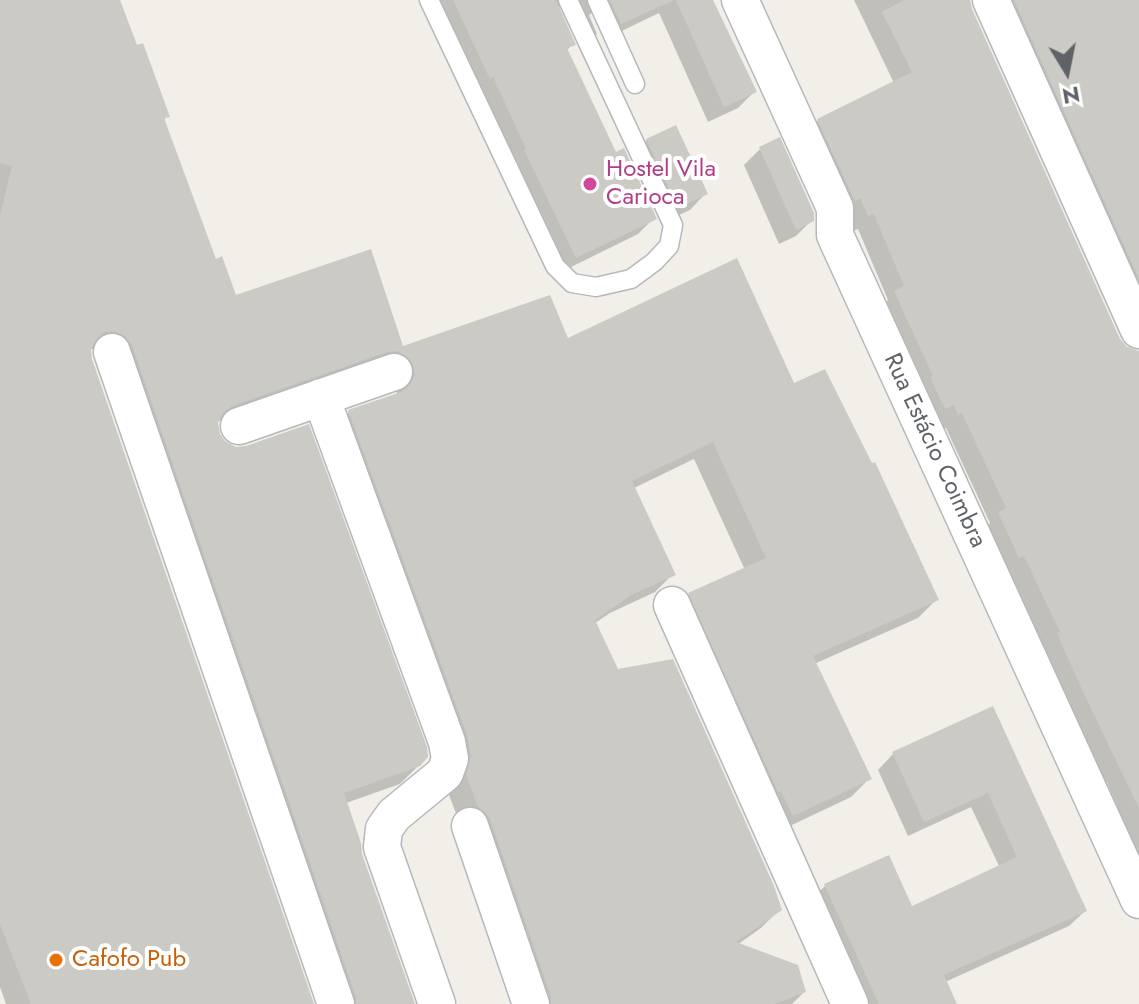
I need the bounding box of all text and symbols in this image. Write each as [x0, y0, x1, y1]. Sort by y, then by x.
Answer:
north arrow [1027, 32, 1107, 112]
text: N [1060, 78, 1083, 113]
place label: Hostel Vila Carioca [606, 156, 716, 212]
marker: Hostel Vila Carioca [581, 175, 599, 193]
street label: Rua Estácio Coimbra [876, 349, 992, 553]
place label: Cafofo Pub [72, 946, 186, 974]
marker: Cafofo Pub [47, 951, 65, 969]

